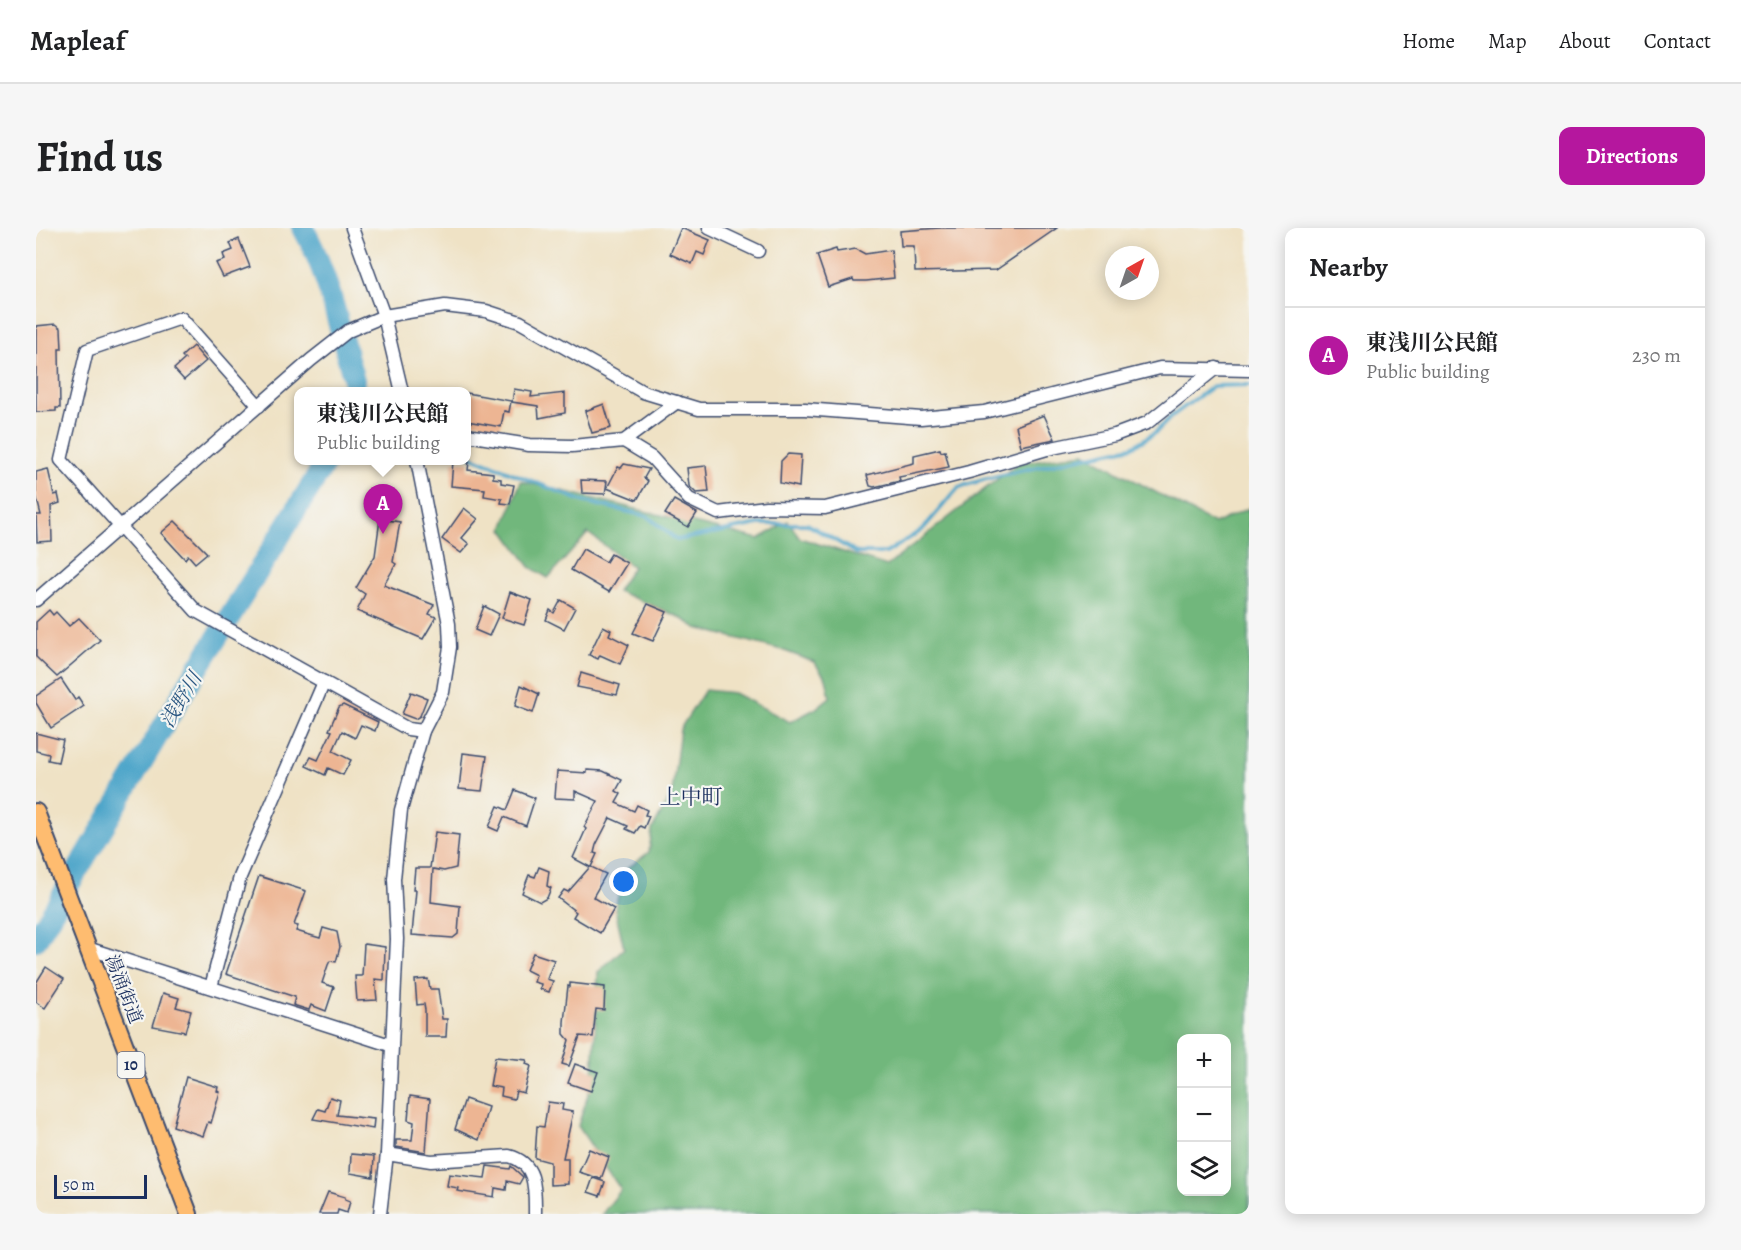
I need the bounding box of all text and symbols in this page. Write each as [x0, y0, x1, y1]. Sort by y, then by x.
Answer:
text: Mapleaf [30, 22, 125, 60]
text: Home [1402, 27, 1455, 55]
text: Map [1488, 27, 1526, 55]
text: About [1559, 27, 1611, 55]
text: Contact [1644, 27, 1711, 55]
button: Directions [1559, 127, 1705, 185]
text: Find us [36, 128, 163, 185]
north arrow [1105, 246, 1159, 300]
text: Nearby [1309, 250, 1388, 285]
text: 東浅川公民館 [1366, 328, 1498, 358]
text: A [1322, 342, 1335, 369]
text: 230 m [1632, 342, 1681, 369]
text: Public building [1366, 358, 1490, 385]
popup [294, 387, 471, 465]
text: 東浅川公民館 [316, 399, 449, 429]
text: Public building [316, 429, 440, 456]
pin: A [364, 484, 402, 534]
water label: 浅野川 [154, 666, 209, 733]
district label: 上中町 [660, 783, 723, 811]
your location [609, 867, 638, 896]
street label: 湯涌街道 [100, 951, 148, 1027]
map controls [1177, 1034, 1231, 1196]
button: + [1177, 1034, 1231, 1088]
road number: 10 [118, 1052, 145, 1078]
button: − [1177, 1088, 1231, 1142]
button: layers [1177, 1142, 1231, 1196]
scale bar [54, 1172, 147, 1200]
text: 50 m [63, 1174, 95, 1196]

